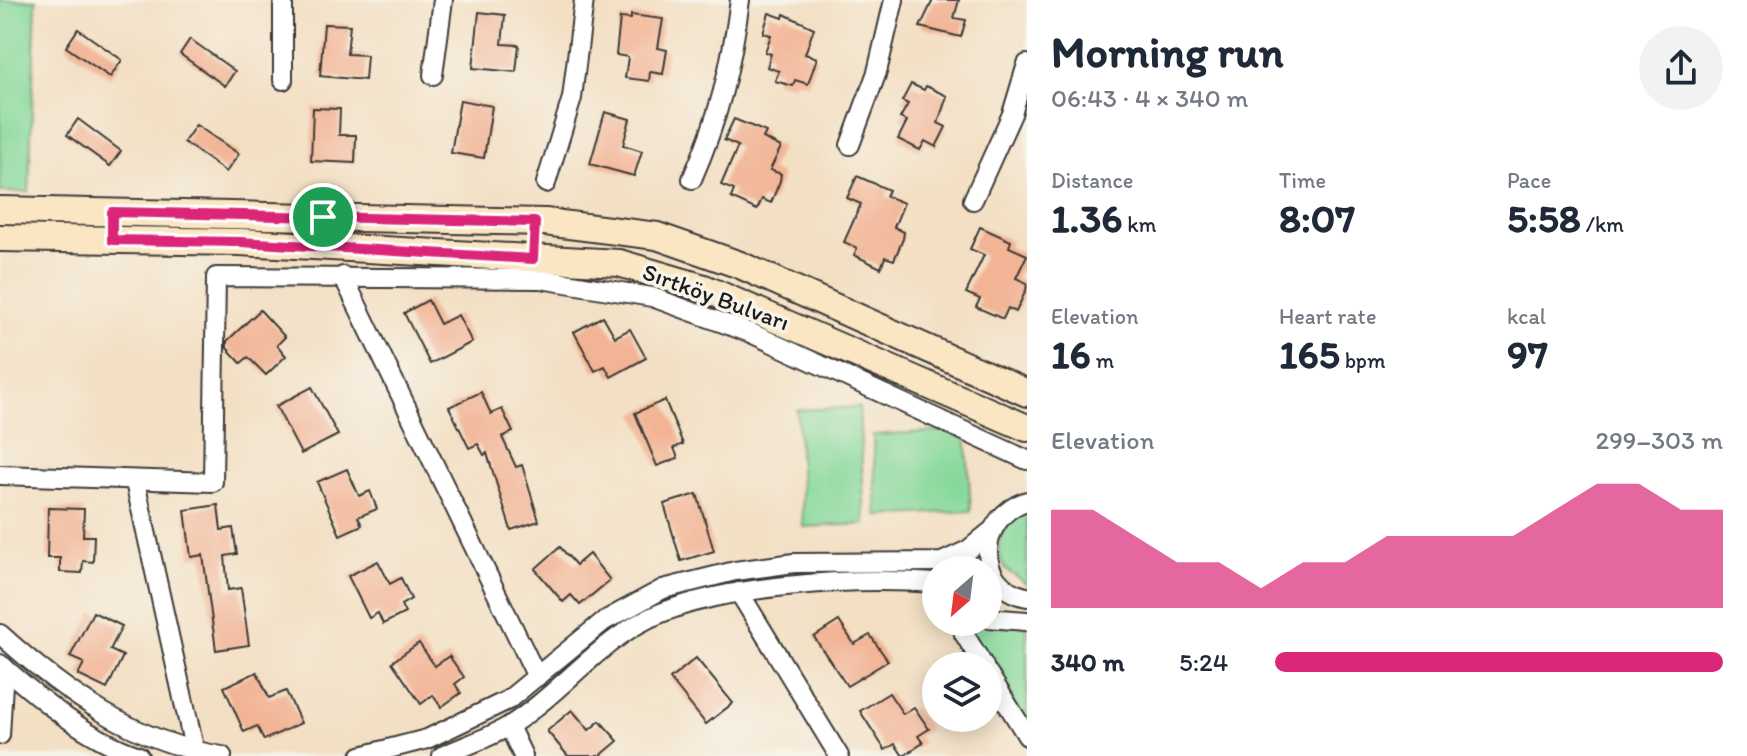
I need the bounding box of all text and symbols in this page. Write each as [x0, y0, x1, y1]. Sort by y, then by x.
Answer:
text: Morning run [1051, 25, 1284, 78]
button: share [1639, 26, 1723, 110]
text: 06:43 · 4 × 340 m [1051, 82, 1248, 114]
text: Distance [1051, 167, 1133, 194]
text: Time [1279, 167, 1326, 194]
text: Pace [1507, 167, 1551, 194]
pin [289, 183, 357, 251]
text: 1.36 [1051, 194, 1122, 242]
text: 8:07 [1279, 194, 1355, 242]
text: 5:58 [1507, 194, 1581, 242]
icon: arrive [301, 195, 345, 239]
text: km [1122, 211, 1156, 238]
text: /km [1581, 211, 1624, 238]
street label: Sırtköy Bulvarı [639, 257, 793, 336]
text: Elevation [1051, 303, 1138, 330]
text: Heart rate [1279, 303, 1376, 330]
text: kcal [1507, 303, 1546, 330]
text: 16 [1051, 330, 1091, 378]
text: 165 [1279, 330, 1340, 378]
text: 97 [1507, 330, 1548, 378]
text: m [1091, 347, 1114, 374]
text: bpm [1340, 347, 1386, 374]
text: Elevation [1051, 424, 1154, 456]
text: 299–303 m [1596, 424, 1723, 456]
north arrow [922, 556, 1002, 636]
map controls [922, 556, 1002, 732]
text: 340 m [1051, 646, 1125, 678]
text: 5:24 [1179, 646, 1228, 678]
button: layers [922, 652, 1002, 732]

